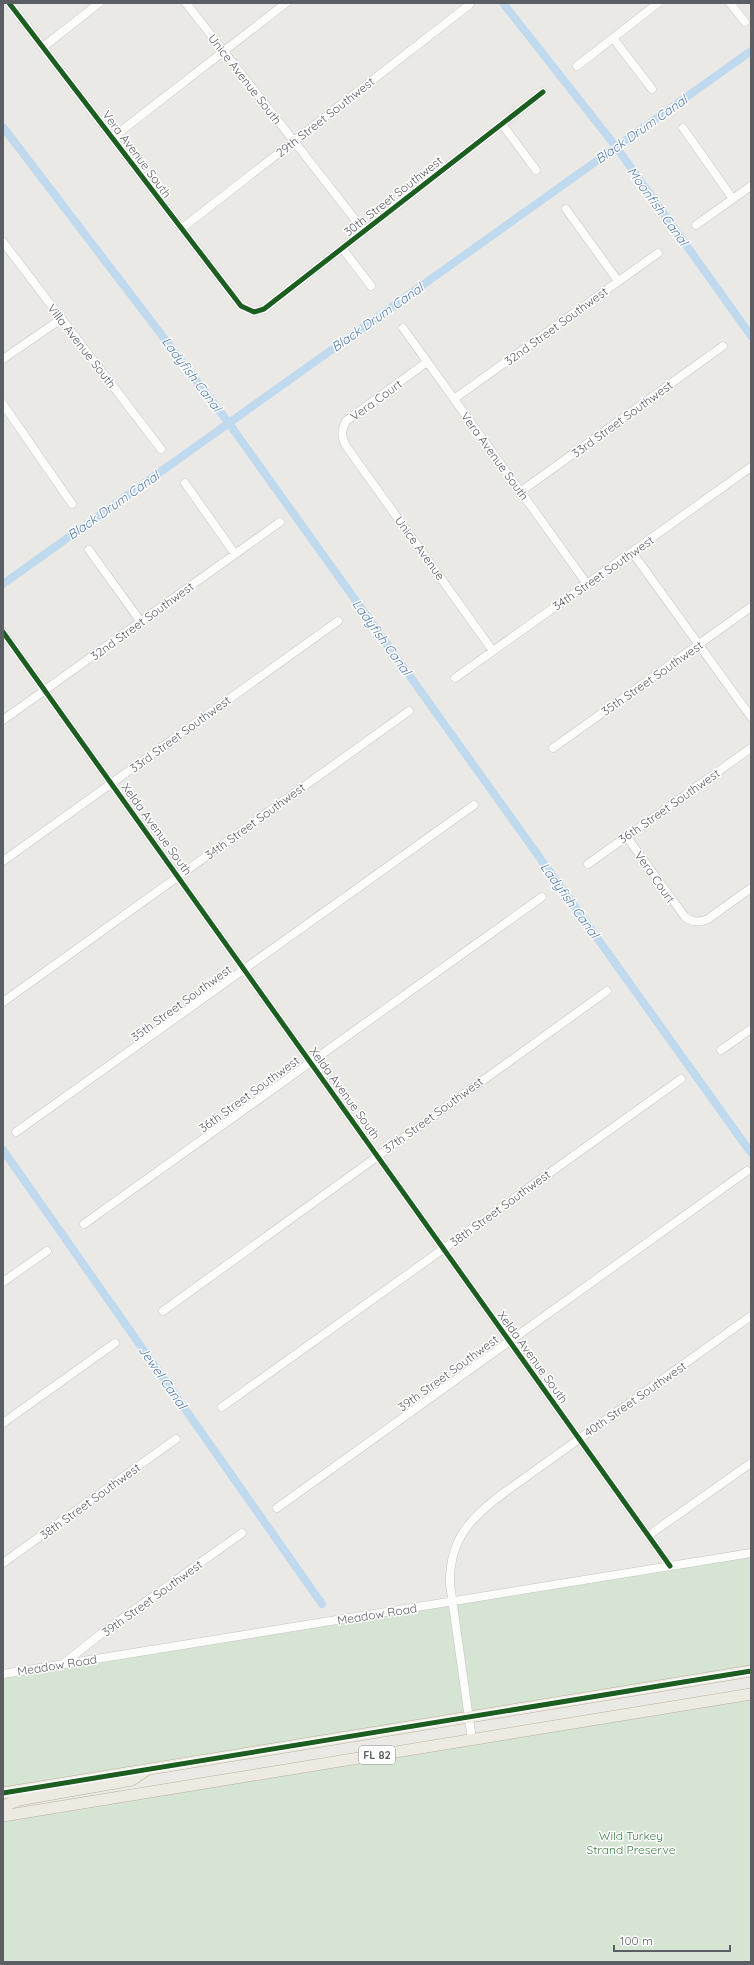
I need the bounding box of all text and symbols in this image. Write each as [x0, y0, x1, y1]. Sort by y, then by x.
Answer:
street label: Unice Avenue South [205, 31, 285, 127]
street label: 29th Street Southwest [273, 74, 377, 160]
water label: Black Drum Canal [592, 90, 692, 167]
street label: Vera Avenue South [99, 107, 175, 201]
street label: 30th Street Southwest [341, 153, 445, 239]
water label: Moonfish Canal [624, 164, 693, 250]
water label: Black Drum Canal [328, 278, 428, 355]
street label: 32nd Street Southwest [502, 284, 610, 368]
street label: Villa Avenue South [44, 301, 120, 391]
water label: Ladyfish Canal [159, 334, 226, 416]
street label: Vera Court [347, 376, 405, 424]
street label: 33rd Street Southwest [569, 377, 675, 461]
street label: Vera Avenue South [458, 409, 532, 503]
water label: Black Drum Canal [64, 466, 164, 543]
street label: Unice Avenue [392, 513, 448, 583]
street label: 34th Street Southwest [550, 532, 656, 614]
street label: 32nd Street Southwest [88, 579, 196, 663]
water label: Ladyfish Canal [349, 596, 416, 679]
street label: 35th Street Southwest [598, 637, 706, 719]
street label: 33rd Street Southwest [127, 692, 233, 776]
street label: 36th Street Southwest [615, 765, 723, 847]
street label: Xelda Avenue South [119, 780, 195, 878]
street label: 34th Street Southwest [202, 780, 308, 862]
street label: Vera Court [632, 848, 678, 906]
water label: Ladyfish Canal [537, 859, 604, 942]
street label: 35th Street Southwest [128, 962, 234, 1044]
street label: Xelda Avenue South [307, 1044, 383, 1142]
street label: 36th Street Southwest [196, 1053, 302, 1135]
street label: 37th Street Southwest [380, 1074, 486, 1156]
street label: 38th Street Southwest [447, 1167, 553, 1249]
street label: Xelda Avenue South [495, 1308, 571, 1406]
street label: 39th Street Southwest [395, 1332, 501, 1414]
water label: Jewel Canal [135, 1342, 192, 1413]
street label: 40th Street Southwest [581, 1358, 689, 1440]
street label: 38th Street Southwest [37, 1460, 143, 1542]
street label: 39th Street Southwest [99, 1557, 205, 1639]
street label: Meadow Road [336, 1600, 418, 1628]
street label: Meadow Road [16, 1651, 98, 1679]
road number: FL 82 [359, 1746, 395, 1764]
park label: Wild Turkey Strand Preserve [586, 1828, 676, 1857]
scale bar [614, 1927, 730, 1953]
text: 100 m [620, 1933, 653, 1948]

